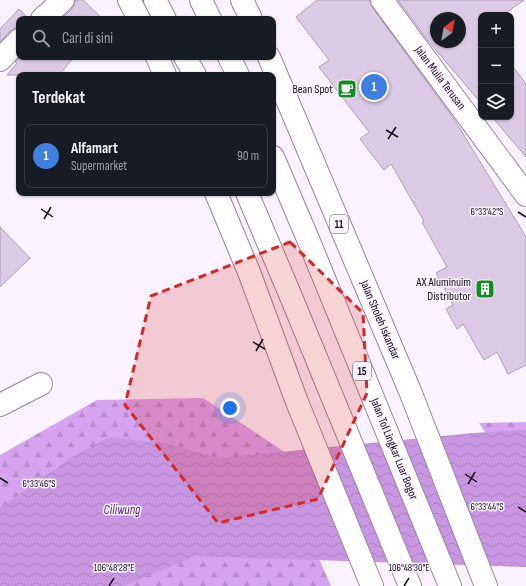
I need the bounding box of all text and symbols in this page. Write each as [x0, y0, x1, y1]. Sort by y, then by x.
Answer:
north arrow [430, 12, 466, 48]
map controls [478, 12, 514, 120]
button: + [478, 12, 514, 48]
search box [16, 16, 276, 60]
icon: search [30, 27, 52, 49]
text: Cari di sini [62, 29, 113, 48]
street label: Jalan Mulia Terusan [411, 42, 469, 113]
button: − [478, 48, 514, 84]
pin: 1 [361, 72, 387, 102]
cafe icon: Bean Spot [336, 78, 358, 100]
place label: Bean Spot [292, 82, 333, 97]
button: layers [478, 84, 514, 120]
text: Terdekat [32, 88, 85, 108]
text: Alfamart [71, 139, 118, 158]
text: 1 [43, 148, 49, 164]
text: 90 m [237, 148, 259, 164]
text: Supermarket [71, 158, 127, 174]
text: 6°33'42"S [471, 206, 503, 218]
road number: 11 [330, 215, 348, 233]
place label: AX Aluminuim Distributor [415, 275, 472, 304]
street label: Jalan Sholeh Iskandar [356, 277, 404, 362]
building icon: AX Aluminuim Distributor [474, 278, 496, 300]
road number: 15 [353, 362, 371, 380]
street label: Jalan Tol Lingkar Luar Bogor [366, 395, 421, 502]
your location [220, 398, 240, 418]
text: 6°33'46"S [22, 478, 56, 490]
text: 6°33'44"S [471, 501, 503, 513]
water label: Ciliwung [104, 502, 141, 518]
text: 106°48'28"E [94, 562, 134, 574]
text: 106°48'30"E [389, 562, 429, 574]

